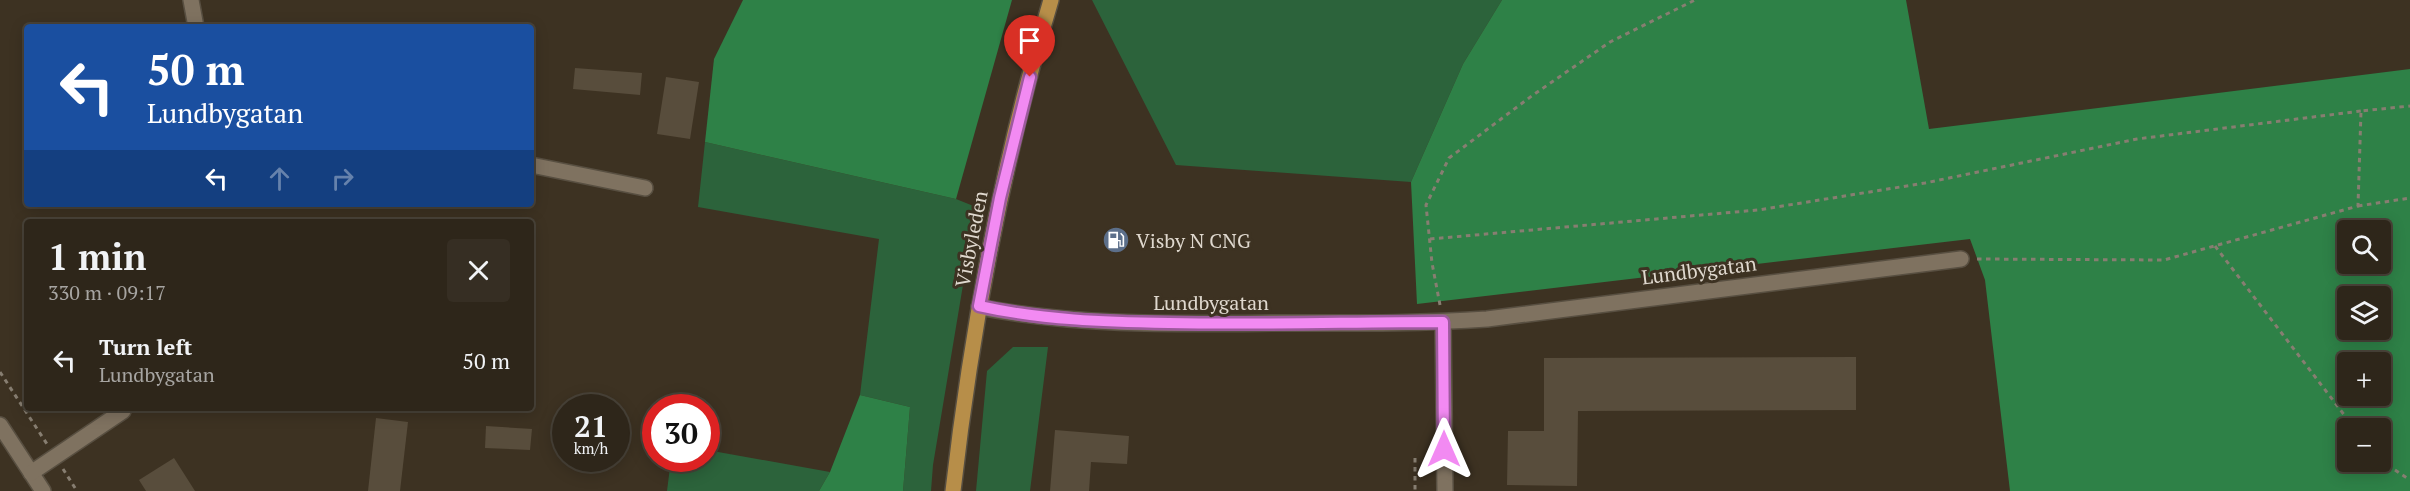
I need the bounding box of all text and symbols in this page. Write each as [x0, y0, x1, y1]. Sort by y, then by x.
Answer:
pin [1004, 15, 1055, 77]
icon: arrive [1013, 24, 1046, 57]
text: 50 m [147, 41, 245, 97]
icon: left [48, 48, 126, 126]
text: Lundbygatan [147, 95, 303, 131]
icon: left [200, 162, 233, 195]
icon: ahead [263, 162, 296, 195]
icon: right [326, 162, 359, 195]
street label: Visbyleden [948, 188, 994, 290]
map controls [2337, 220, 2391, 472]
button: search [2337, 220, 2391, 274]
fuel station icon: Visby N CNG [1101, 225, 1131, 255]
place label: Visby N CNG [1136, 227, 1251, 254]
text: 1 min [48, 233, 146, 280]
button: close [447, 239, 510, 302]
street label: Lundbygatan [1640, 250, 1758, 290]
text: 330 m · 09:17 [48, 279, 166, 306]
button: layers [2337, 286, 2391, 340]
street label: Lundbygatan [1153, 289, 1269, 316]
text: Turn left [99, 332, 192, 361]
icon: left [48, 344, 81, 377]
text: 50 m [462, 346, 510, 375]
button: + [2337, 352, 2391, 406]
text: Lundbygatan [99, 361, 215, 388]
speed limit sign: 30 [642, 394, 720, 472]
text: 21 [574, 406, 608, 446]
position arrow [1412, 417, 1476, 481]
button: − [2337, 418, 2391, 472]
text: km/h [574, 438, 608, 458]

